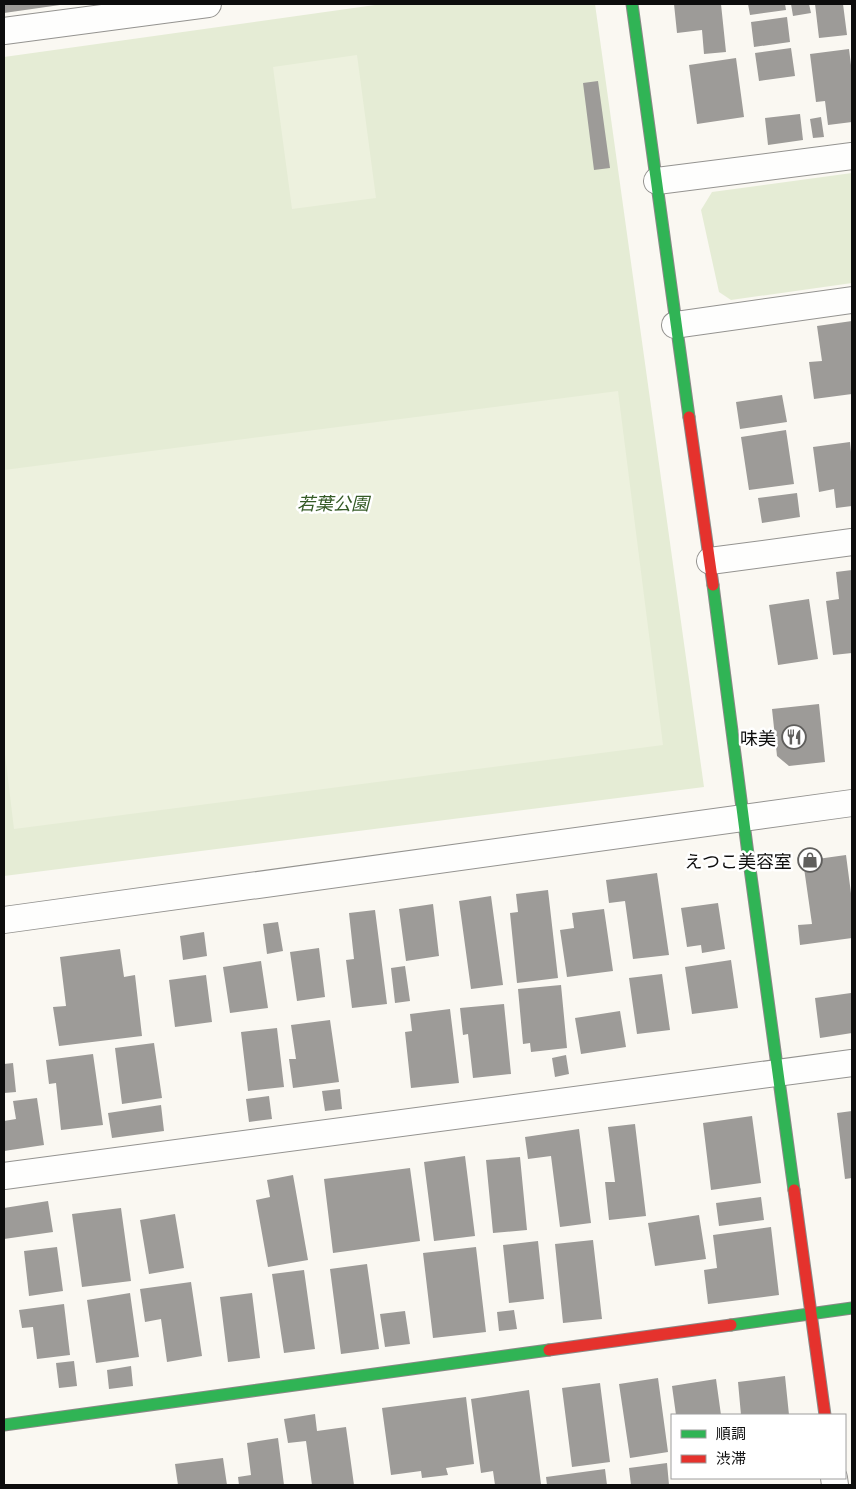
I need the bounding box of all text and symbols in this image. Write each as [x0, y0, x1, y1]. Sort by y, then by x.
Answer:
park label: 若葉公園 [297, 489, 372, 516]
place label: 味美 [740, 724, 776, 751]
restaurant icon: 味美 [781, 724, 807, 750]
place label: えつこ美容室 [685, 847, 792, 874]
shop icon: えつこ美容室 [797, 847, 823, 873]
legend [671, 1414, 846, 1479]
text: 順調 [716, 1421, 746, 1444]
text: 渋滞 [716, 1446, 746, 1469]

